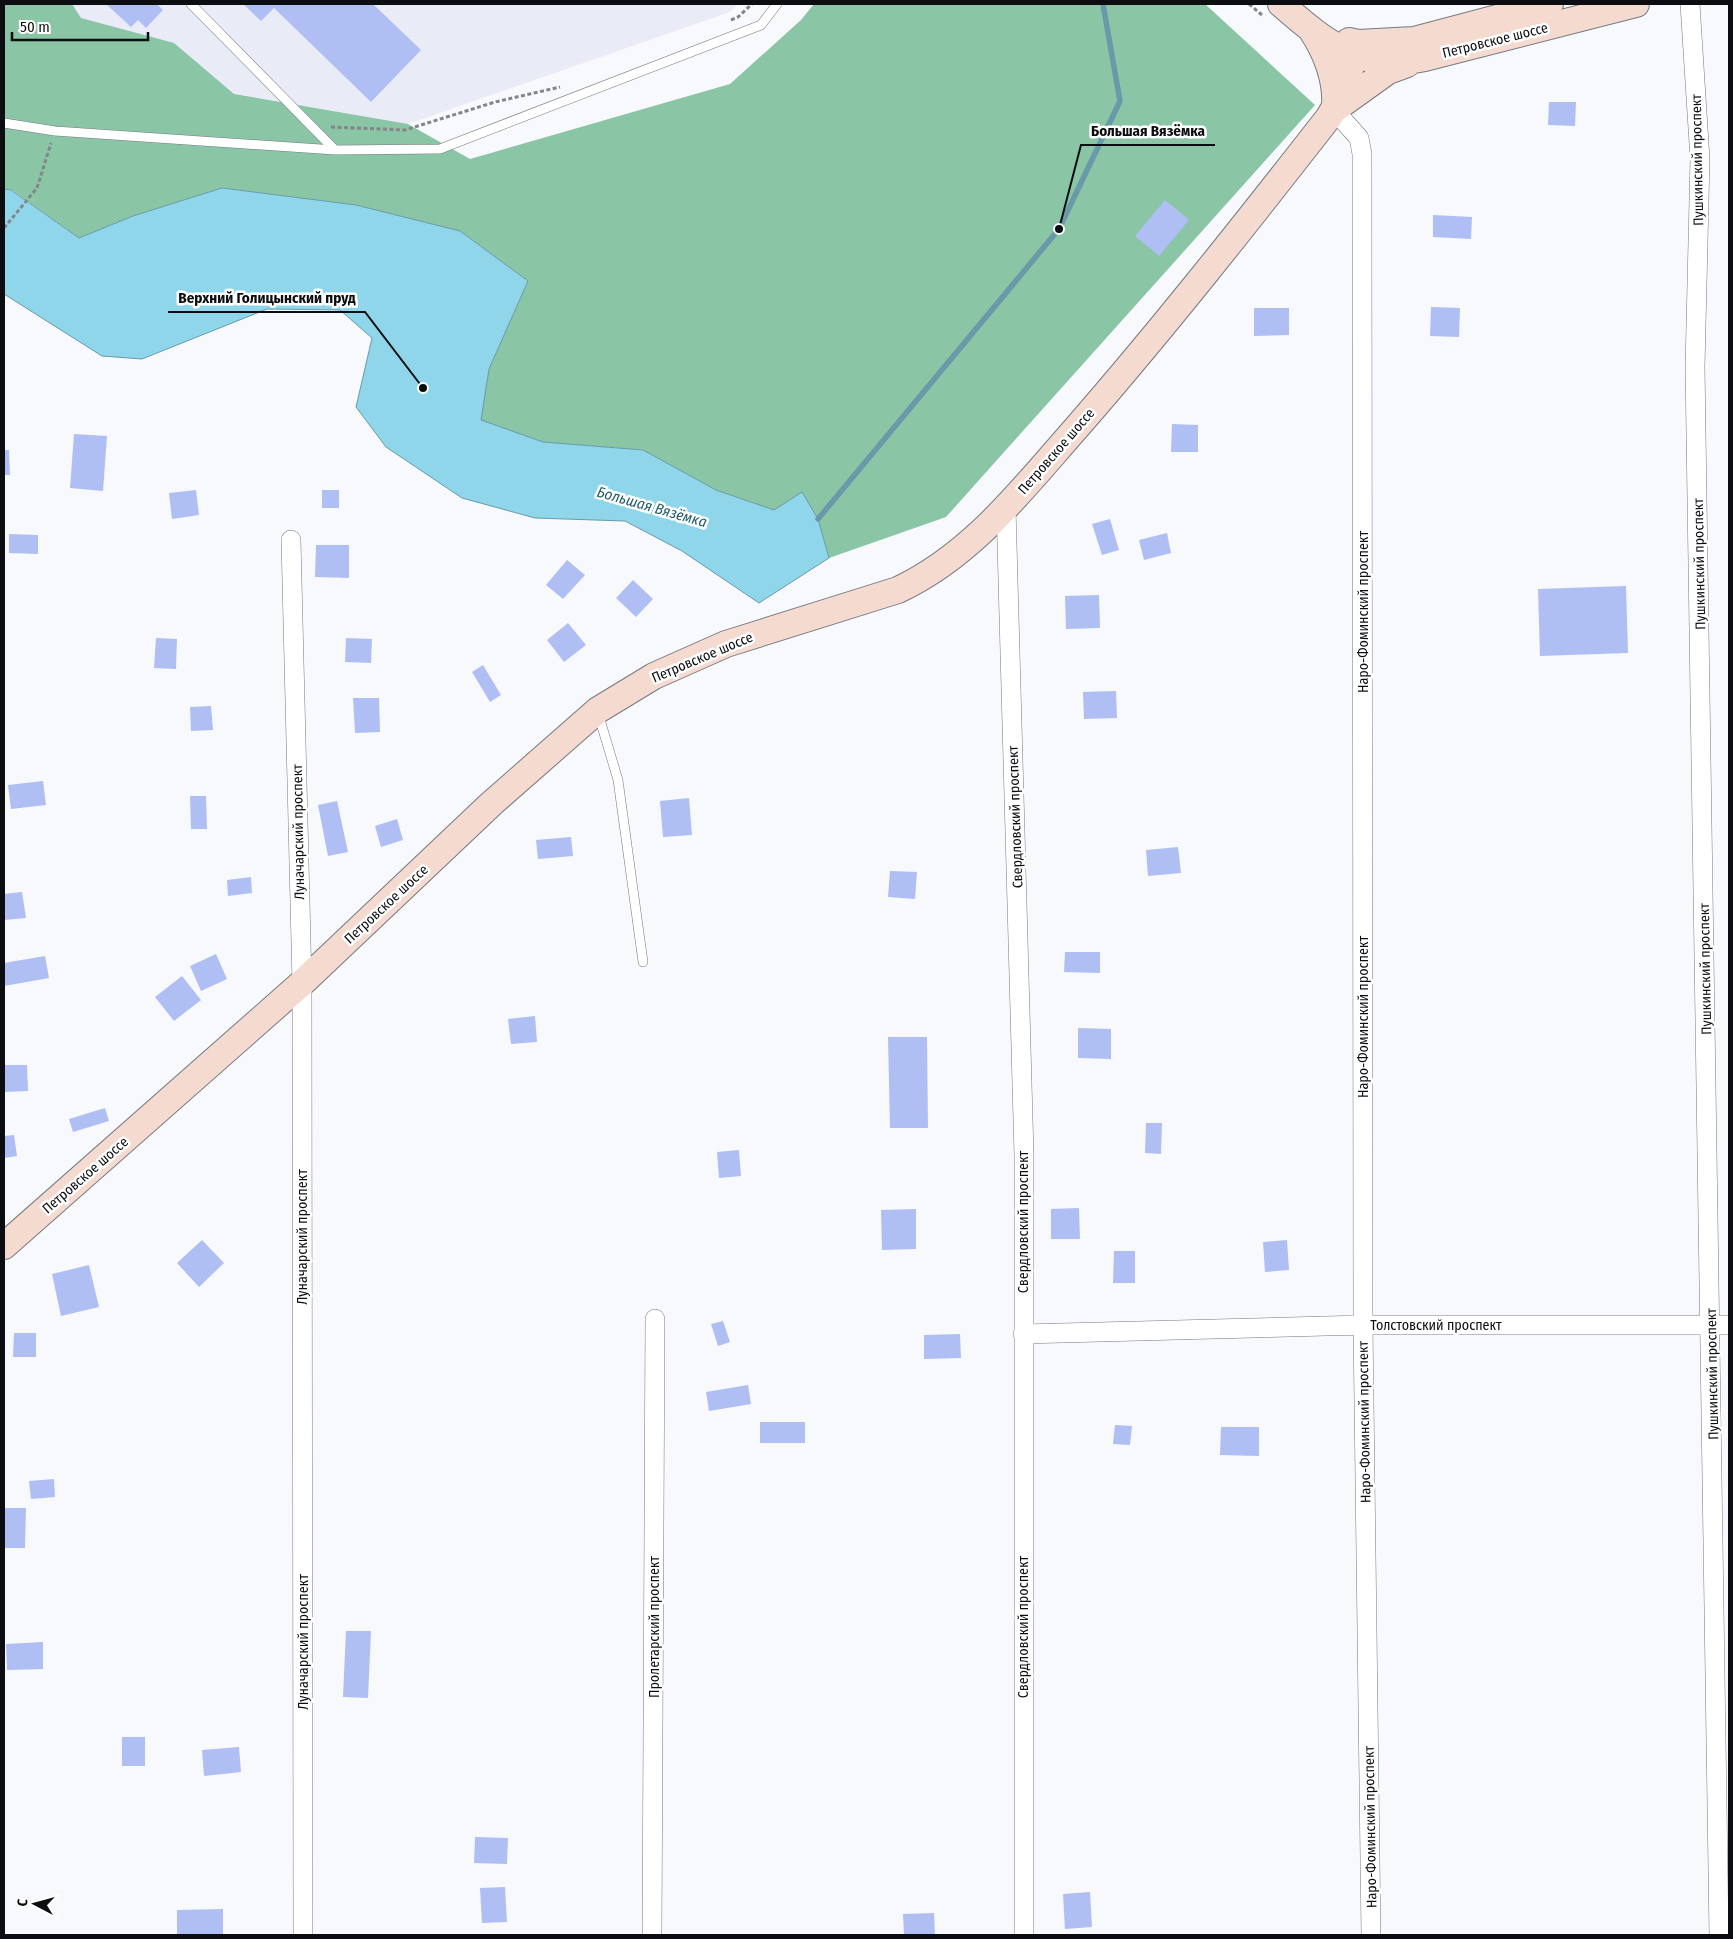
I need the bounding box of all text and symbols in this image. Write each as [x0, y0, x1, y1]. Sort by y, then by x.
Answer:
scale bar [12, 10, 149, 42]
text: 50 m [20, 18, 50, 36]
street label: Петровское шоссе [1441, 19, 1550, 62]
street label: Пушкинский проспект [1688, 94, 1707, 226]
callout: Большая Вязёмка [1081, 115, 1215, 145]
text: Большая Вязёмка [1091, 122, 1205, 140]
callout: Верхний Голицынский пруд [168, 282, 365, 312]
text: Верхний Голицынский пруд [178, 289, 356, 307]
street label: Петровское шоссе [1014, 405, 1098, 498]
water label: Большая Вязёмка [595, 483, 709, 531]
street label: Пушкинский проспект [1690, 498, 1709, 630]
street label: Наро-Фоминский проспект [1355, 531, 1372, 693]
street label: Петровское шоссе [649, 628, 755, 686]
street label: Свердловский проспект [1005, 745, 1026, 888]
street label: Луначарский проспект [289, 764, 308, 900]
street label: Петровское шоссе [341, 861, 432, 948]
street label: Пушкинский проспект [1696, 903, 1715, 1035]
street label: Наро-Фоминский проспект [1355, 936, 1372, 1098]
street label: Петровское шоссе [39, 1133, 132, 1217]
street label: Свердловский проспект [1015, 1150, 1032, 1293]
street label: Луначарский проспект [294, 1169, 311, 1305]
street label: Пушкинский проспект [1703, 1308, 1722, 1440]
street label: Толстовский проспект [1370, 1317, 1502, 1334]
street label: Наро-Фоминский проспект [1355, 1340, 1374, 1503]
street label: Свердловский проспект [1015, 1555, 1032, 1698]
street label: Пролетарский проспект [646, 1556, 663, 1698]
street label: Луначарский проспект [295, 1574, 312, 1710]
street label: Наро-Фоминский проспект [1361, 1745, 1380, 1908]
north arrow [10, 1879, 60, 1929]
text: С [14, 1898, 31, 1907]

